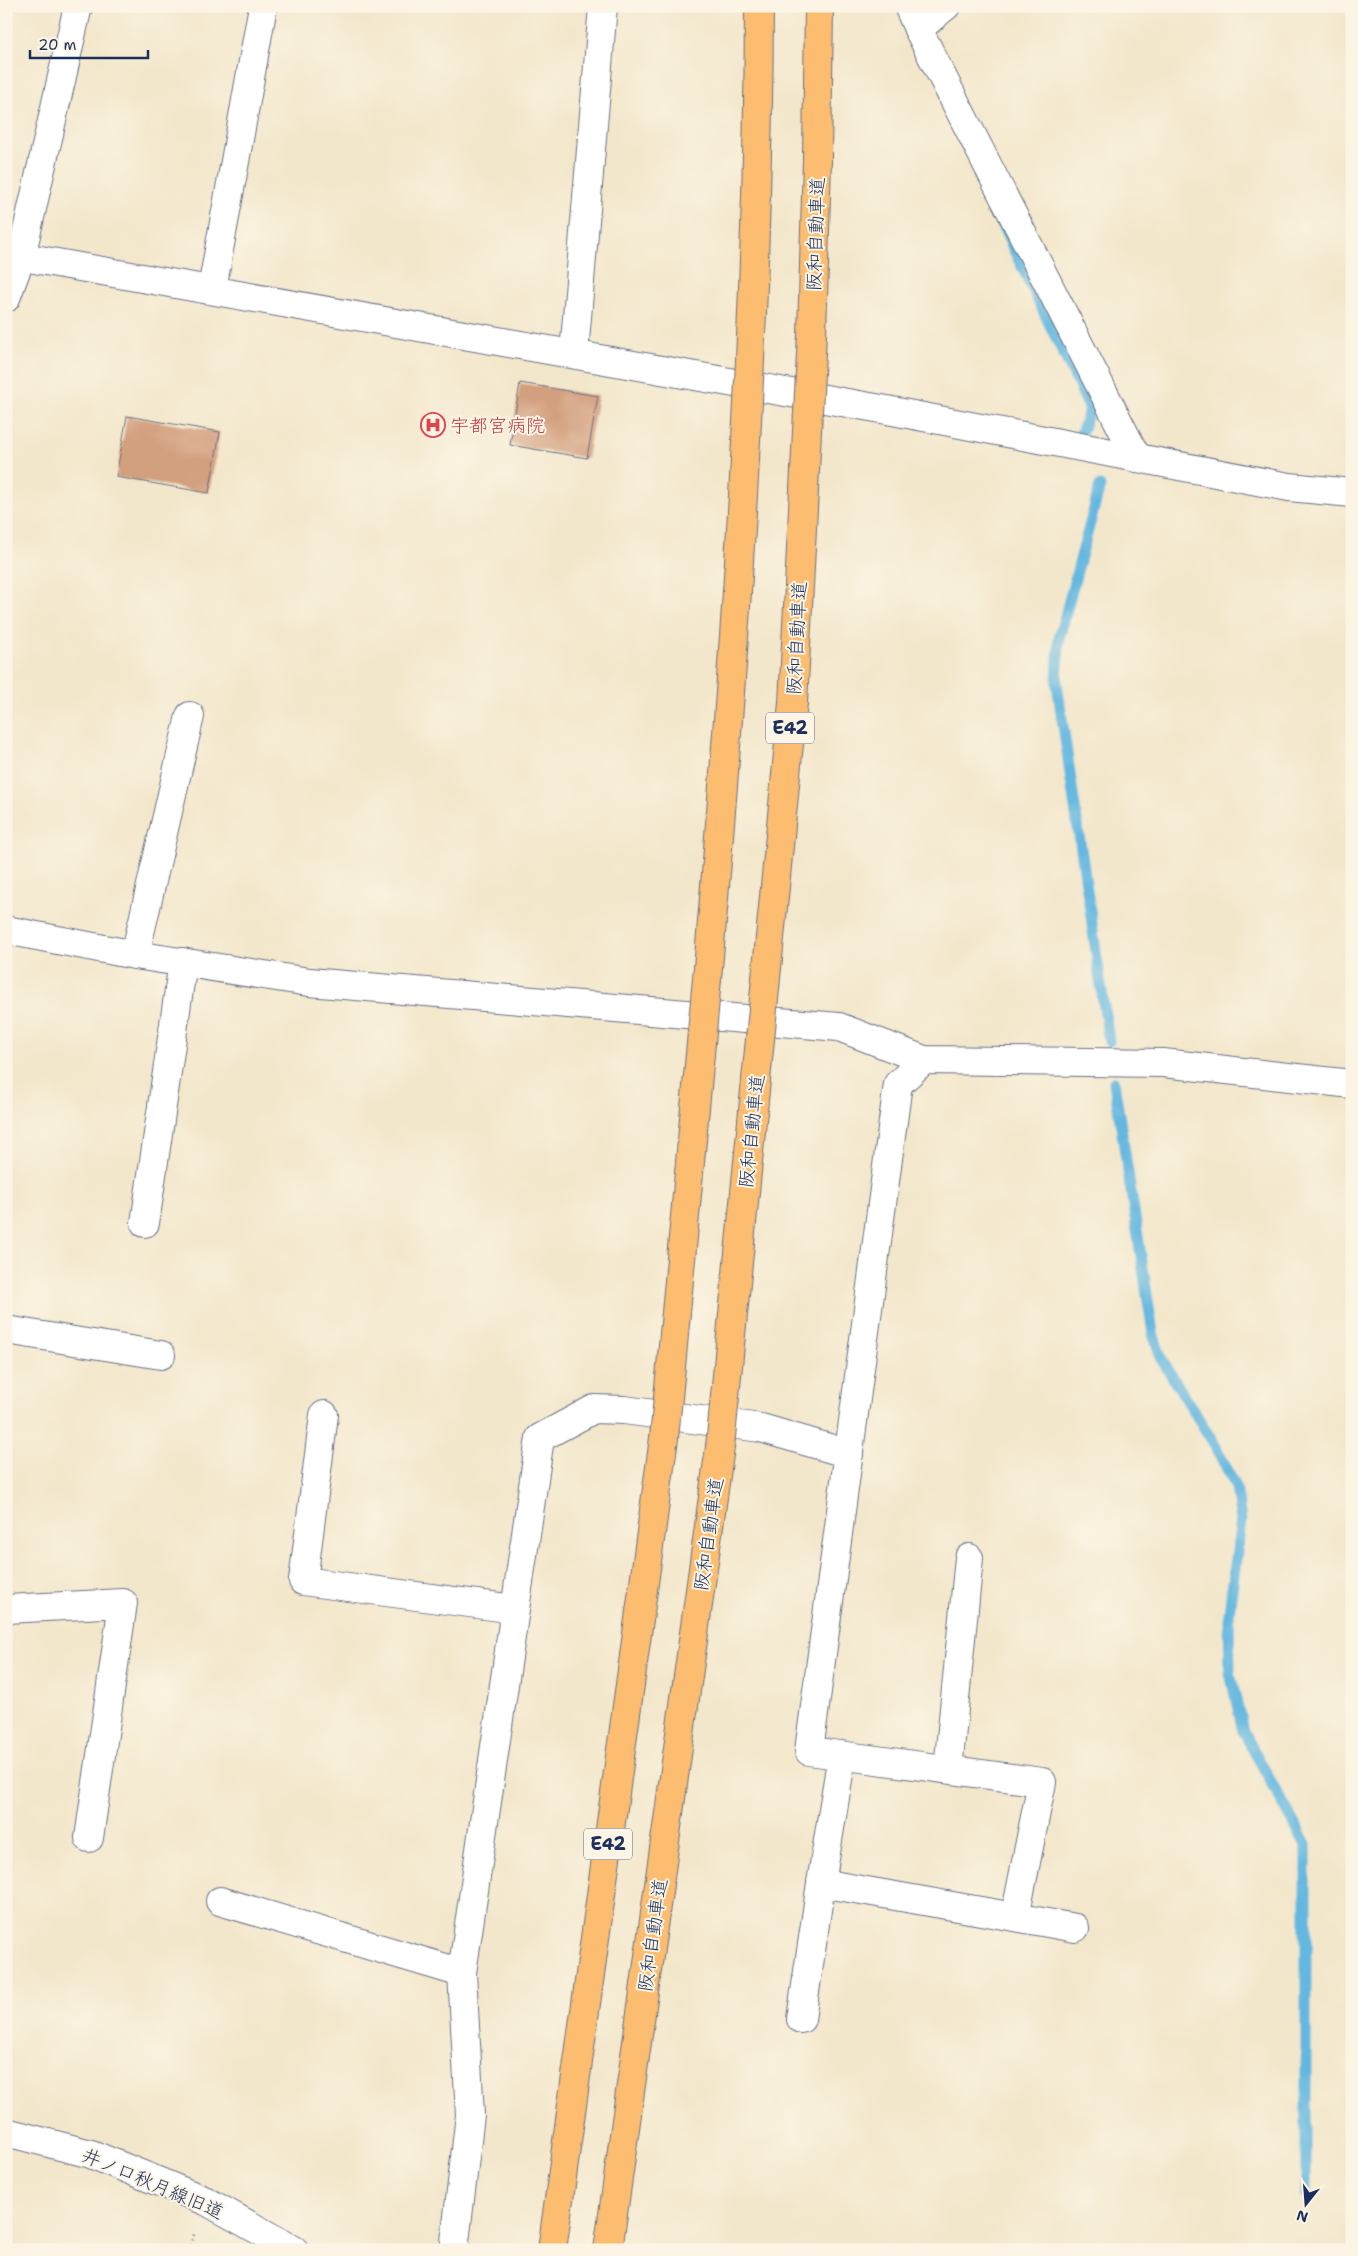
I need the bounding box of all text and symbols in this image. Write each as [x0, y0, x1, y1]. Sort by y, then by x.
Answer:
scale bar [30, 28, 148, 60]
text: 20 m [38, 35, 77, 55]
street label: 阪和自動車道 [801, 177, 830, 291]
hospital icon: 宇都宮病院 [420, 412, 446, 438]
place label: 宇都宮病院 [450, 413, 545, 438]
street label: 阪和自動車道 [781, 580, 812, 696]
road number: E42 [766, 712, 814, 744]
street label: 阪和自動車道 [733, 1073, 770, 1189]
street label: 阪和自動車道 [688, 1476, 729, 1592]
road number: E42 [584, 1828, 632, 1860]
street label: 阪和自動車道 [632, 1877, 673, 1993]
street label: 井ノ口秋月線旧道 [78, 2142, 228, 2225]
north arrow [1280, 2178, 1330, 2228]
text: N [1294, 2206, 1310, 2227]

